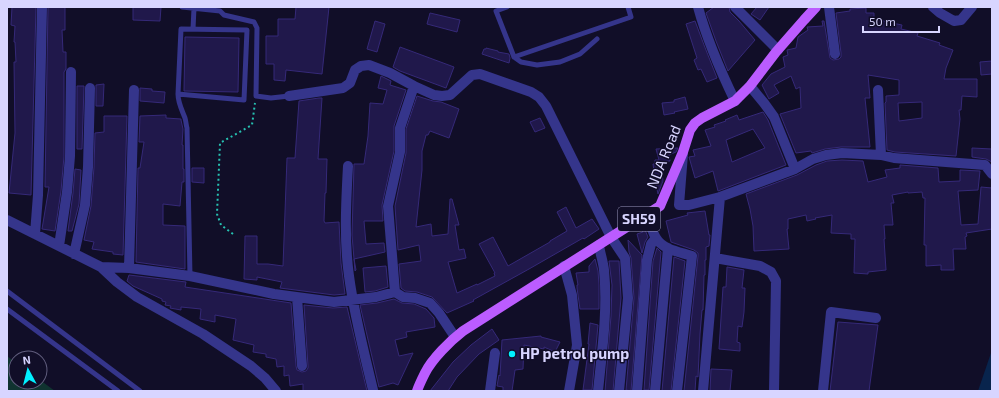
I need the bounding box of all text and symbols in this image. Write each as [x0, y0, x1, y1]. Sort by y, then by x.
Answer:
scale bar [863, 8, 939, 34]
text: 50 m [869, 14, 896, 28]
street label: NDA Road [642, 122, 684, 191]
road number: SH59 [618, 207, 660, 231]
place label: HP petrol pump [520, 344, 629, 362]
marker: HP petrol pump [507, 349, 517, 359]
north arrow [8, 350, 48, 390]
text: N [22, 353, 32, 367]

